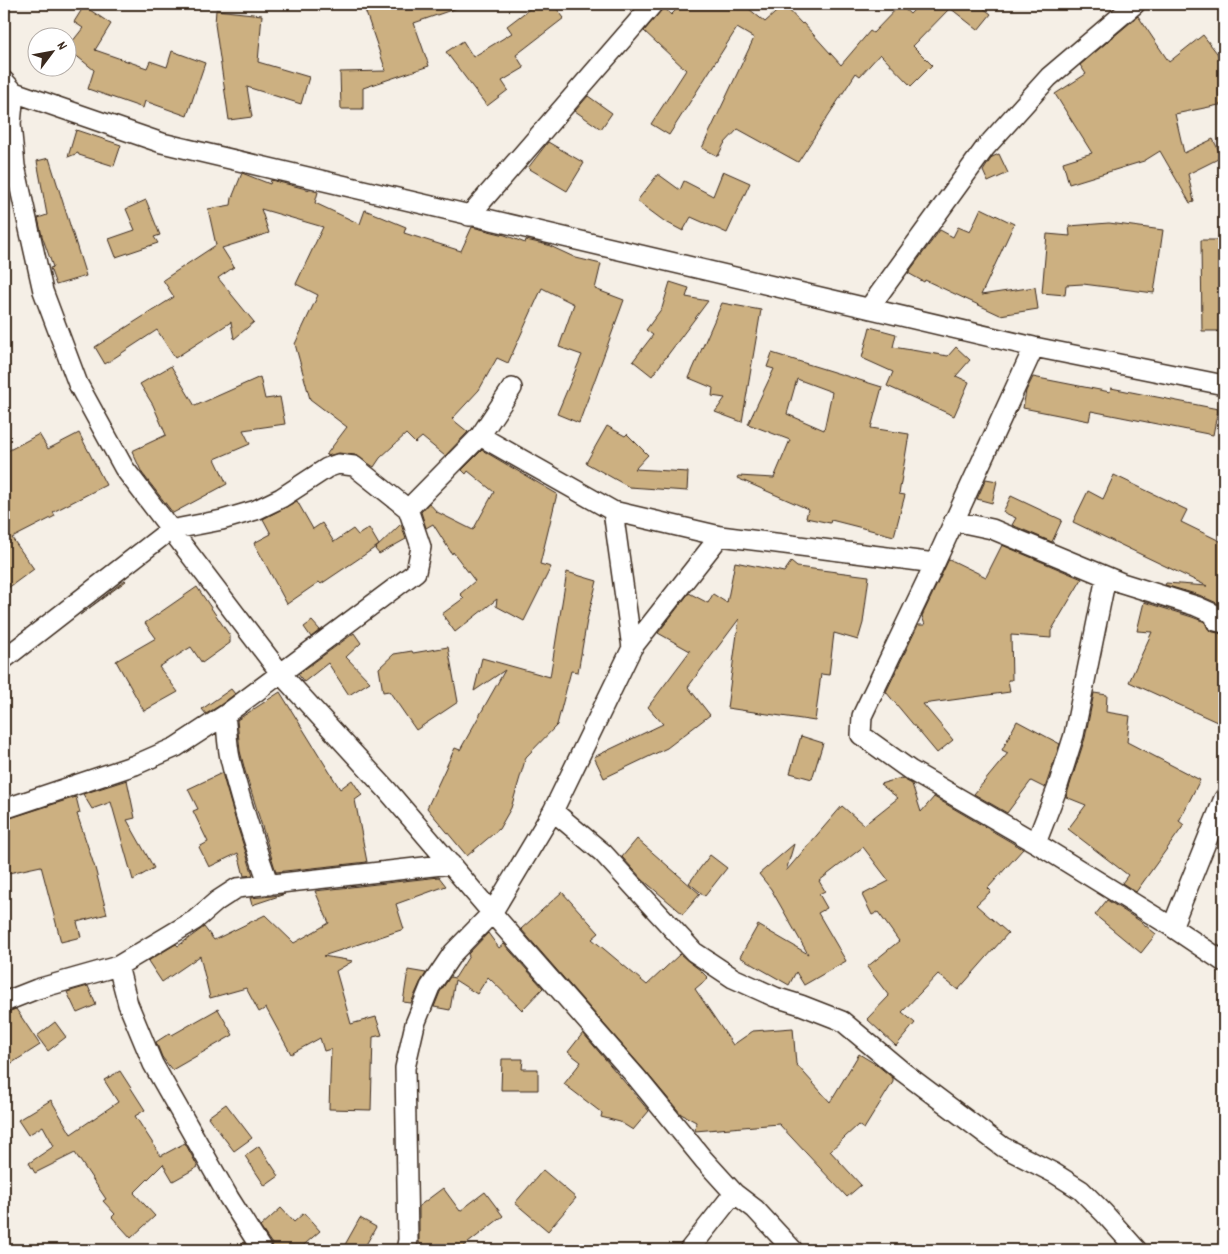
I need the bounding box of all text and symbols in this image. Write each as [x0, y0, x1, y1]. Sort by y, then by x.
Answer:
north arrow [28, 28, 78, 78]
text: N [51, 38, 72, 54]

